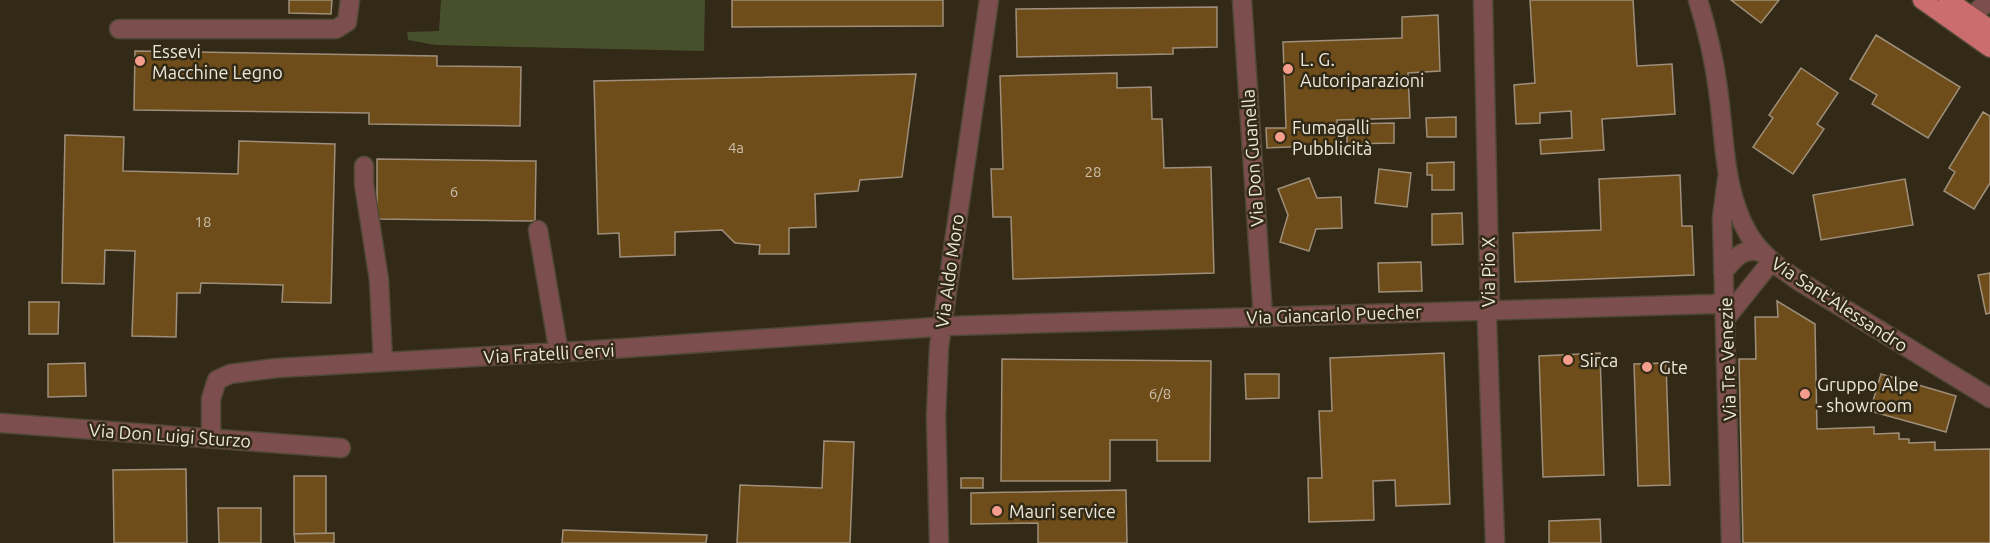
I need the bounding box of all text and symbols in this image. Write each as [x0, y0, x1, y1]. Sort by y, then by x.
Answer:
place label: Essevi Macchine Legno [152, 41, 283, 82]
place label: L. G. Autoriparazioni [1300, 49, 1424, 90]
marker: Essevi Macchine Legno [133, 54, 147, 68]
marker: L. G. Autoriparazioni [1281, 62, 1295, 76]
street label: Via Don Guanella [1237, 89, 1267, 227]
place label: Fumagalli Pubblicità [1292, 117, 1372, 158]
marker: Fumagalli Pubblicità [1273, 130, 1287, 144]
house number: 4a [728, 139, 744, 156]
house number: 28 [1085, 163, 1101, 180]
house number: 6 [450, 183, 458, 200]
house number: 18 [195, 213, 211, 230]
street label: Via Aldo Moro [931, 213, 967, 329]
street label: Via Pio X [1478, 237, 1498, 307]
street label: Via Sant'Alessandro [1768, 252, 1912, 356]
street label: Via Tre Venezie [1715, 297, 1739, 421]
street label: Via Giancarlo Puecher [1246, 301, 1422, 327]
street label: Via Fratelli Cervi [483, 340, 615, 366]
place label: Sirca [1580, 350, 1618, 370]
marker: Sirca [1561, 353, 1575, 367]
place label: Gte [1659, 357, 1688, 377]
marker: Gte [1640, 360, 1654, 374]
place label: Gruppo Alpe - showroom [1817, 374, 1919, 415]
house number: 6/8 [1149, 385, 1171, 402]
marker: Gruppo Alpe - showroom [1798, 387, 1812, 401]
street label: Via Don Luigi Sturzo [88, 419, 252, 451]
place label: Mauri service [1009, 501, 1116, 521]
marker: Mauri service [990, 504, 1004, 518]

